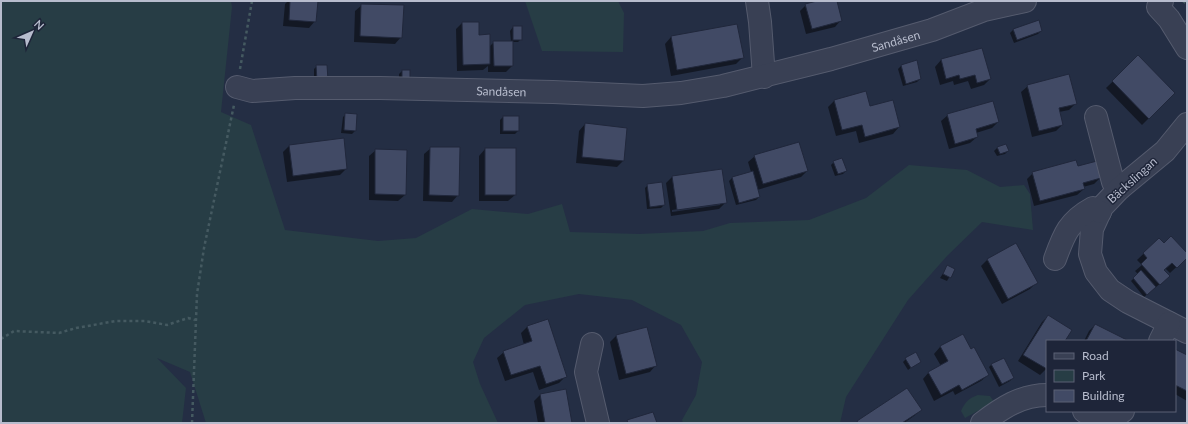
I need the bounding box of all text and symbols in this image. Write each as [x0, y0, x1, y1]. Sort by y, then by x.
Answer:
north arrow [12, 12, 52, 52]
text: N [32, 17, 47, 32]
street label: Sandåsen [869, 26, 922, 55]
street label: Sandåsen [476, 83, 527, 99]
street label: Bäckslingan [1104, 154, 1160, 206]
legend [1046, 340, 1176, 412]
text: Road [1082, 348, 1109, 363]
text: Park [1082, 368, 1106, 383]
text: Building [1082, 388, 1125, 403]

